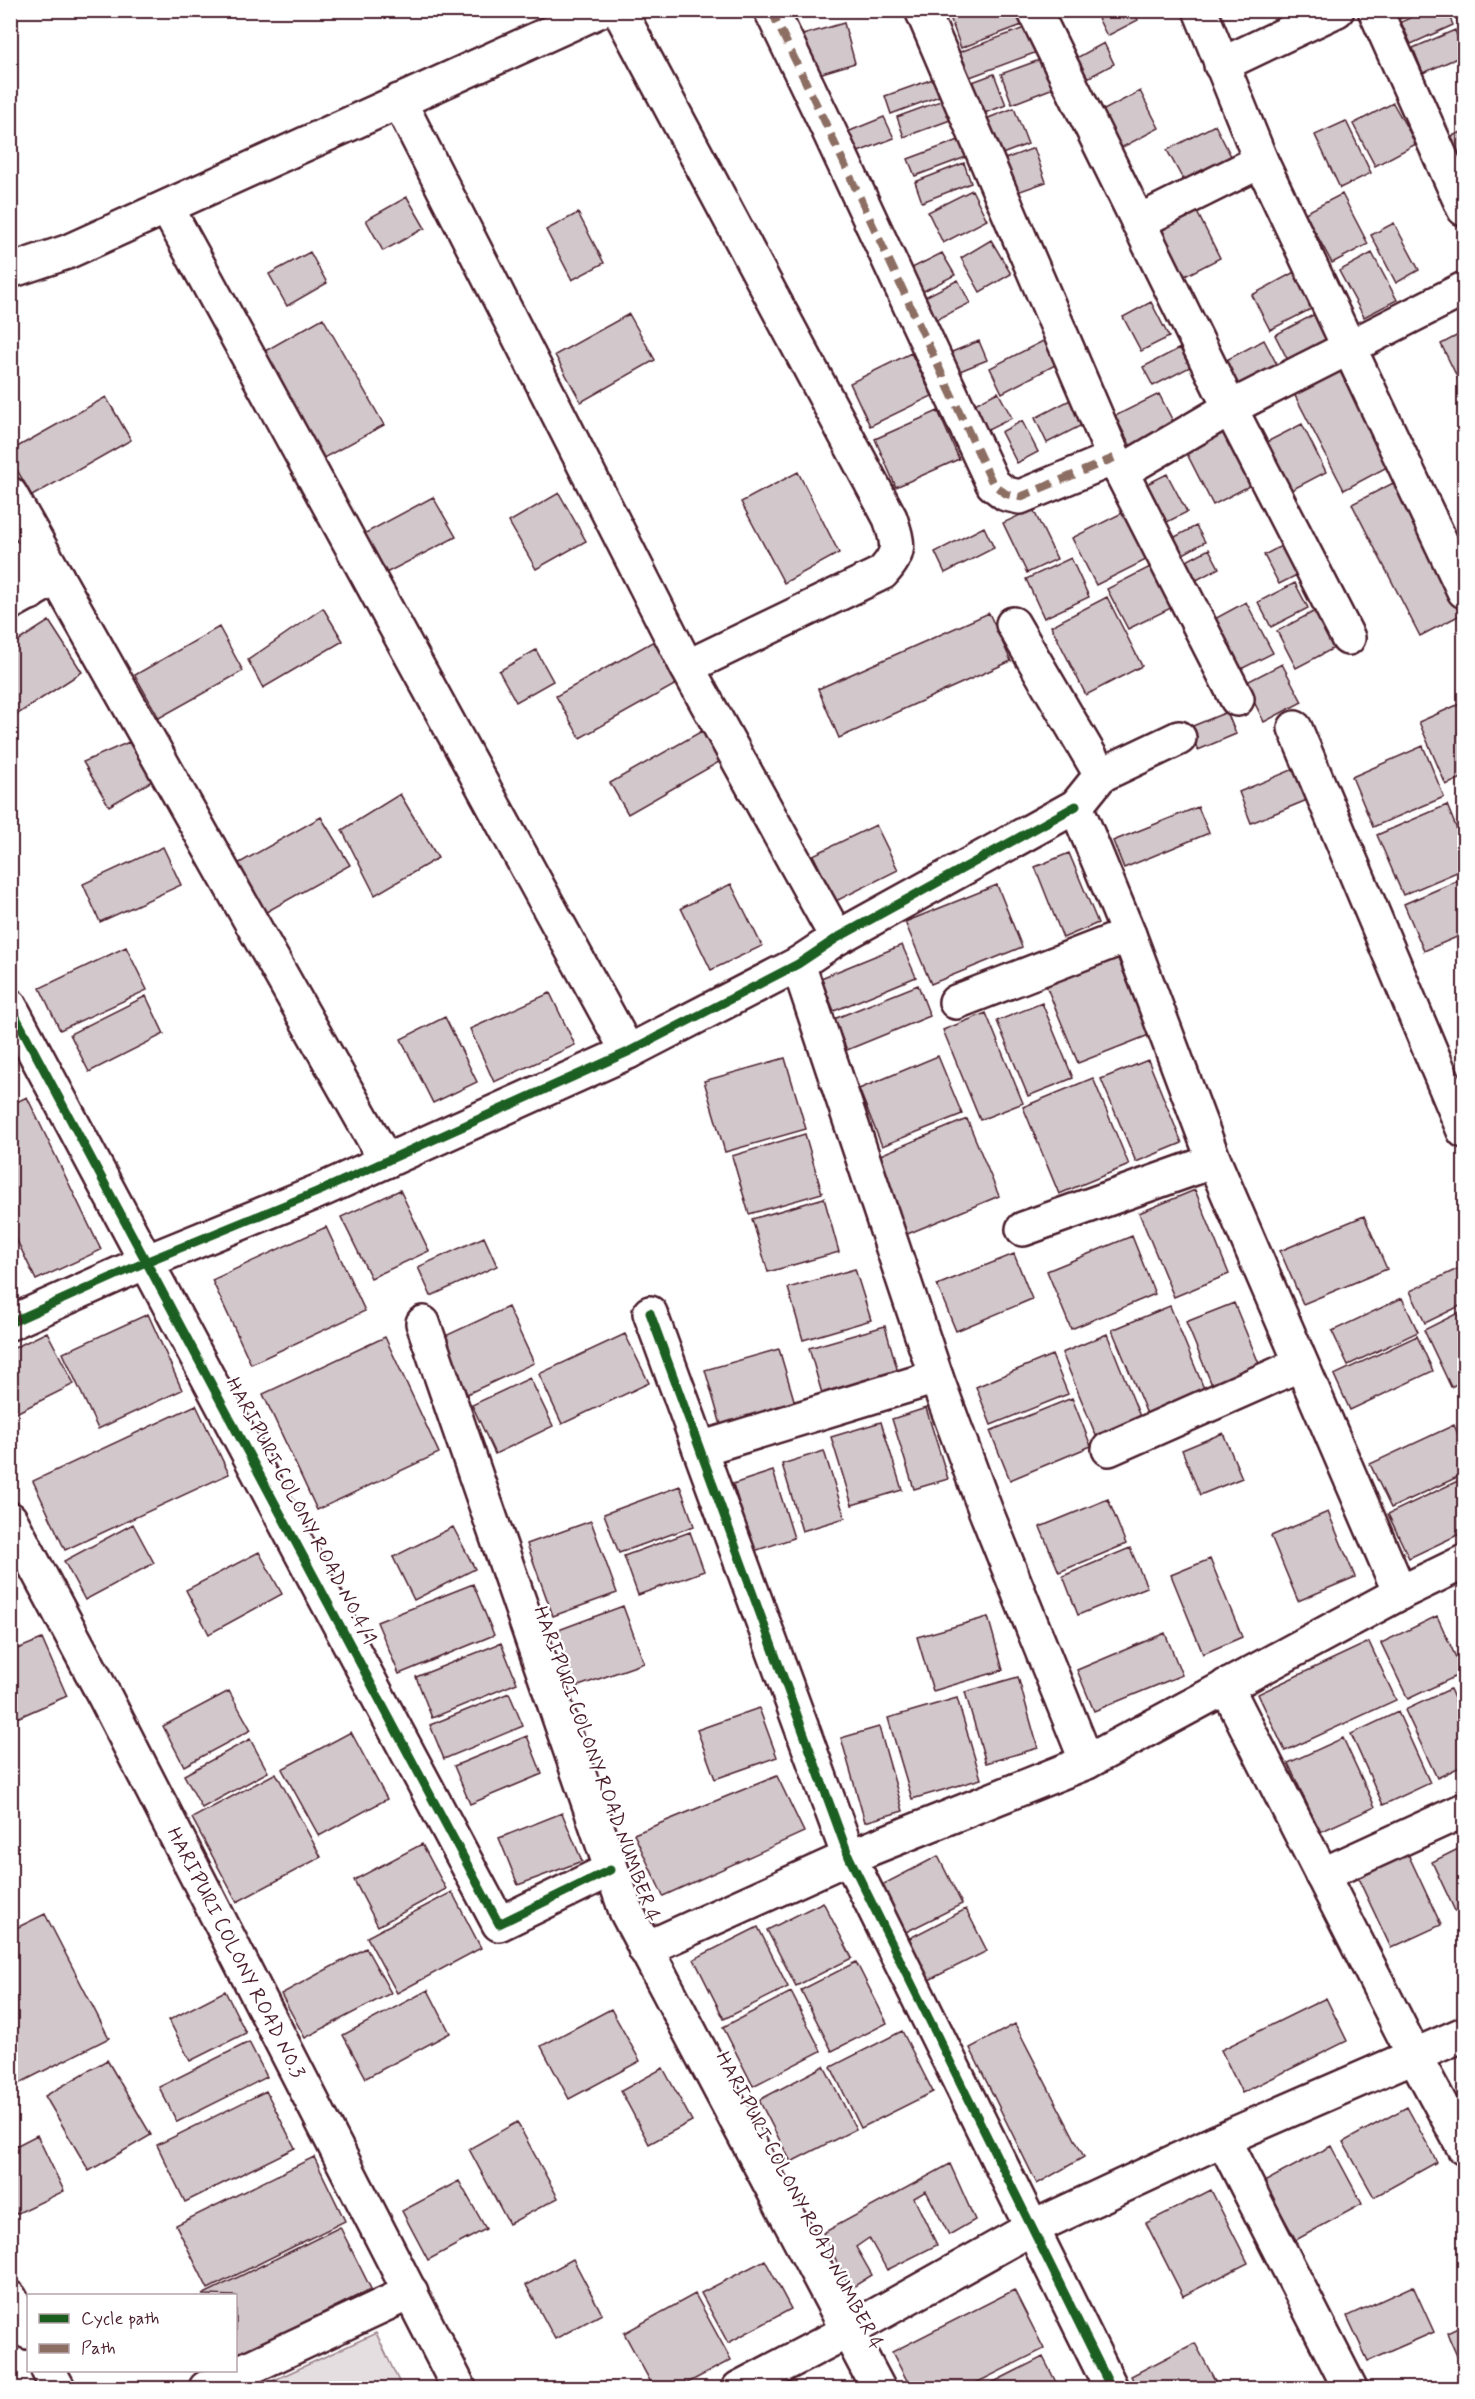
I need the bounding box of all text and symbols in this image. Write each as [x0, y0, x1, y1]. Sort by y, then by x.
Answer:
street label: HARIPURI COLONY ROAD NO.4/1 [219, 1373, 383, 1649]
street label: HARIPURI COLONY ROAD NUMBER 4 [526, 1602, 666, 1926]
street label: HARIPURI COLONY ROAD NO.3 [160, 1823, 311, 2083]
street label: HARIPURI COLONY ROAD NUMBER 4 [709, 2047, 890, 2355]
legend [27, 2294, 237, 2372]
text: Cycle path [81, 2307, 159, 2331]
text: Path [81, 2337, 116, 2361]

